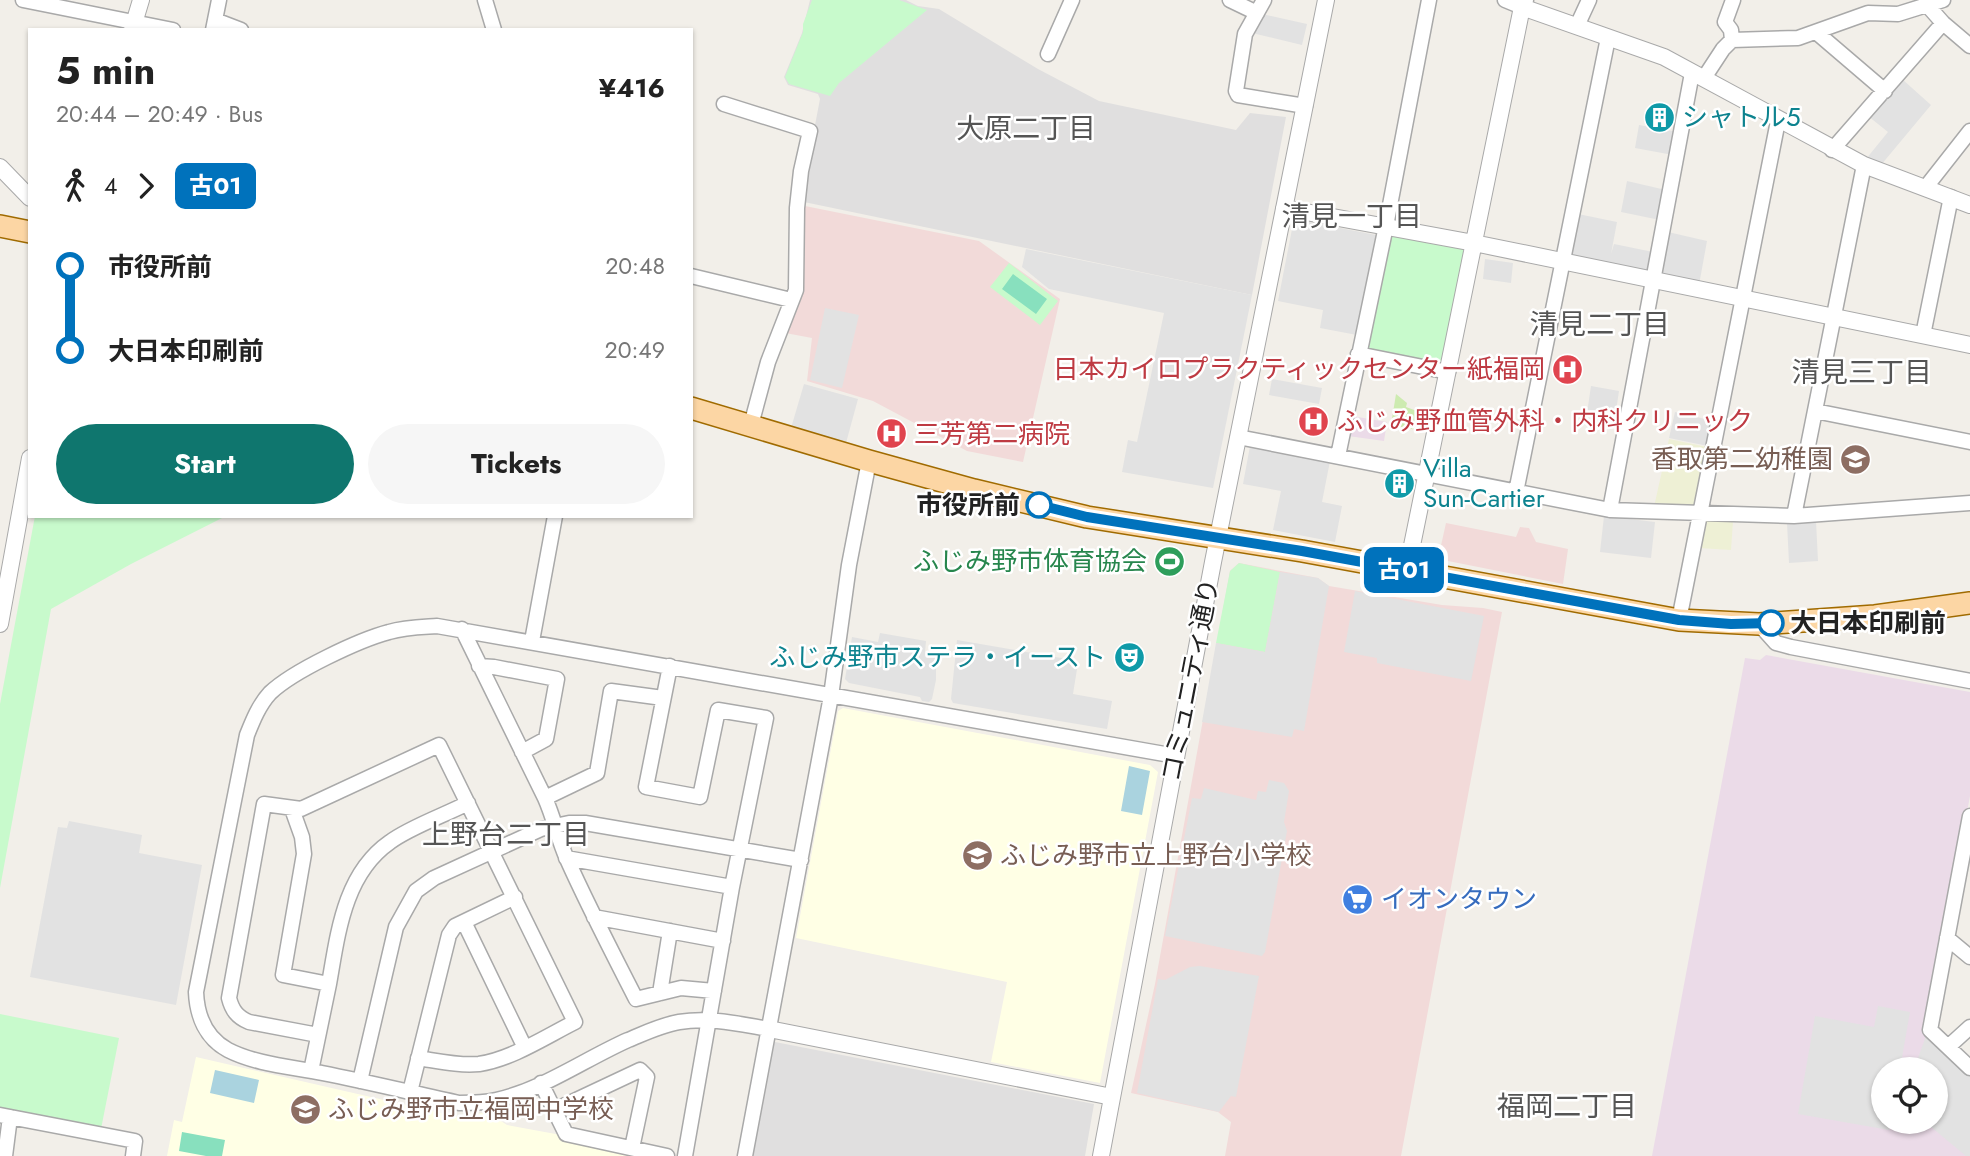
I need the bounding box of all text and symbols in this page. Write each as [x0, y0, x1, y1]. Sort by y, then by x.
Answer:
text: 5 min [56, 43, 155, 98]
text: ¥416 [599, 69, 665, 107]
text: 20:44 – 20:49 · Bus [56, 97, 263, 131]
place label: シャトル5 [1682, 98, 1801, 136]
building icon: シャトル5 [1642, 100, 1676, 134]
district label: 大原二丁目 [956, 108, 1096, 149]
icon: walk [56, 167, 94, 205]
icon: forward [127, 167, 165, 205]
text: 古01 [189, 168, 242, 203]
text: 4 [104, 169, 117, 203]
district label: 清見一丁目 [1282, 196, 1422, 237]
text: 市役所前 [108, 248, 212, 286]
text: 20:48 [605, 249, 665, 283]
district label: 清見二丁目 [1530, 304, 1670, 345]
text: 大日本印刷前 [108, 332, 264, 370]
text: 20:49 [605, 333, 665, 367]
place label: 日本カイロプラクティックセンター紙福岡 [1053, 350, 1545, 388]
hospital icon: 日本カイロプラクティックセンター紙福岡 [1551, 352, 1585, 386]
district label: 清見三丁目 [1792, 352, 1932, 393]
place label: ふじみ野血管外科・内科クリニック [1337, 402, 1753, 440]
hospital icon: ふじみ野血管外科・内科クリニック [1297, 404, 1331, 438]
place label: 三芳第二病院 [914, 415, 1070, 453]
hospital icon: 三芳第二病院 [874, 417, 908, 451]
button: Start [56, 424, 354, 504]
button: Tickets [368, 424, 665, 504]
place label: 香取第二幼稚園 [1651, 440, 1833, 478]
school or university icon: 香取第二幼稚園 [1839, 442, 1873, 476]
place label: Villa Sun-Cartier [1423, 449, 1545, 517]
building icon: Villa Sun-Cartier [1383, 466, 1417, 500]
place label: 市役所前 [916, 486, 1020, 524]
marker: 市役所前 [1026, 492, 1052, 518]
place label: ふじみ野市体育協会 [913, 542, 1147, 580]
sports icon: ふじみ野市体育協会 [1153, 544, 1187, 578]
line badge: 古01 [1364, 547, 1444, 593]
text: 古01 [1378, 552, 1430, 587]
street label: コミュニティ通り [1152, 575, 1228, 785]
place label: 大日本印刷前 [1790, 604, 1946, 642]
marker: 大日本印刷前 [1758, 610, 1784, 636]
place label: ふじみ野市ステラ・イースト [769, 638, 1106, 676]
theatre icon: ふじみ野市ステラ・イースト [1112, 640, 1146, 674]
district label: 上野台二丁目 [422, 814, 590, 855]
place label: ふじみ野市立上野台小学校 [1000, 836, 1312, 874]
school or university icon: ふじみ野市立上野台小学校 [960, 838, 994, 872]
place label: イオンタウン [1381, 880, 1537, 918]
supermarket icon: イオンタウン [1341, 882, 1375, 916]
map controls [1871, 1057, 1948, 1134]
button: locate [1871, 1057, 1948, 1134]
district label: 福岡二丁目 [1497, 1086, 1637, 1127]
place label: ふじみ野市立福岡中学校 [328, 1090, 614, 1128]
school or university icon: ふじみ野市立福岡中学校 [288, 1092, 322, 1126]

